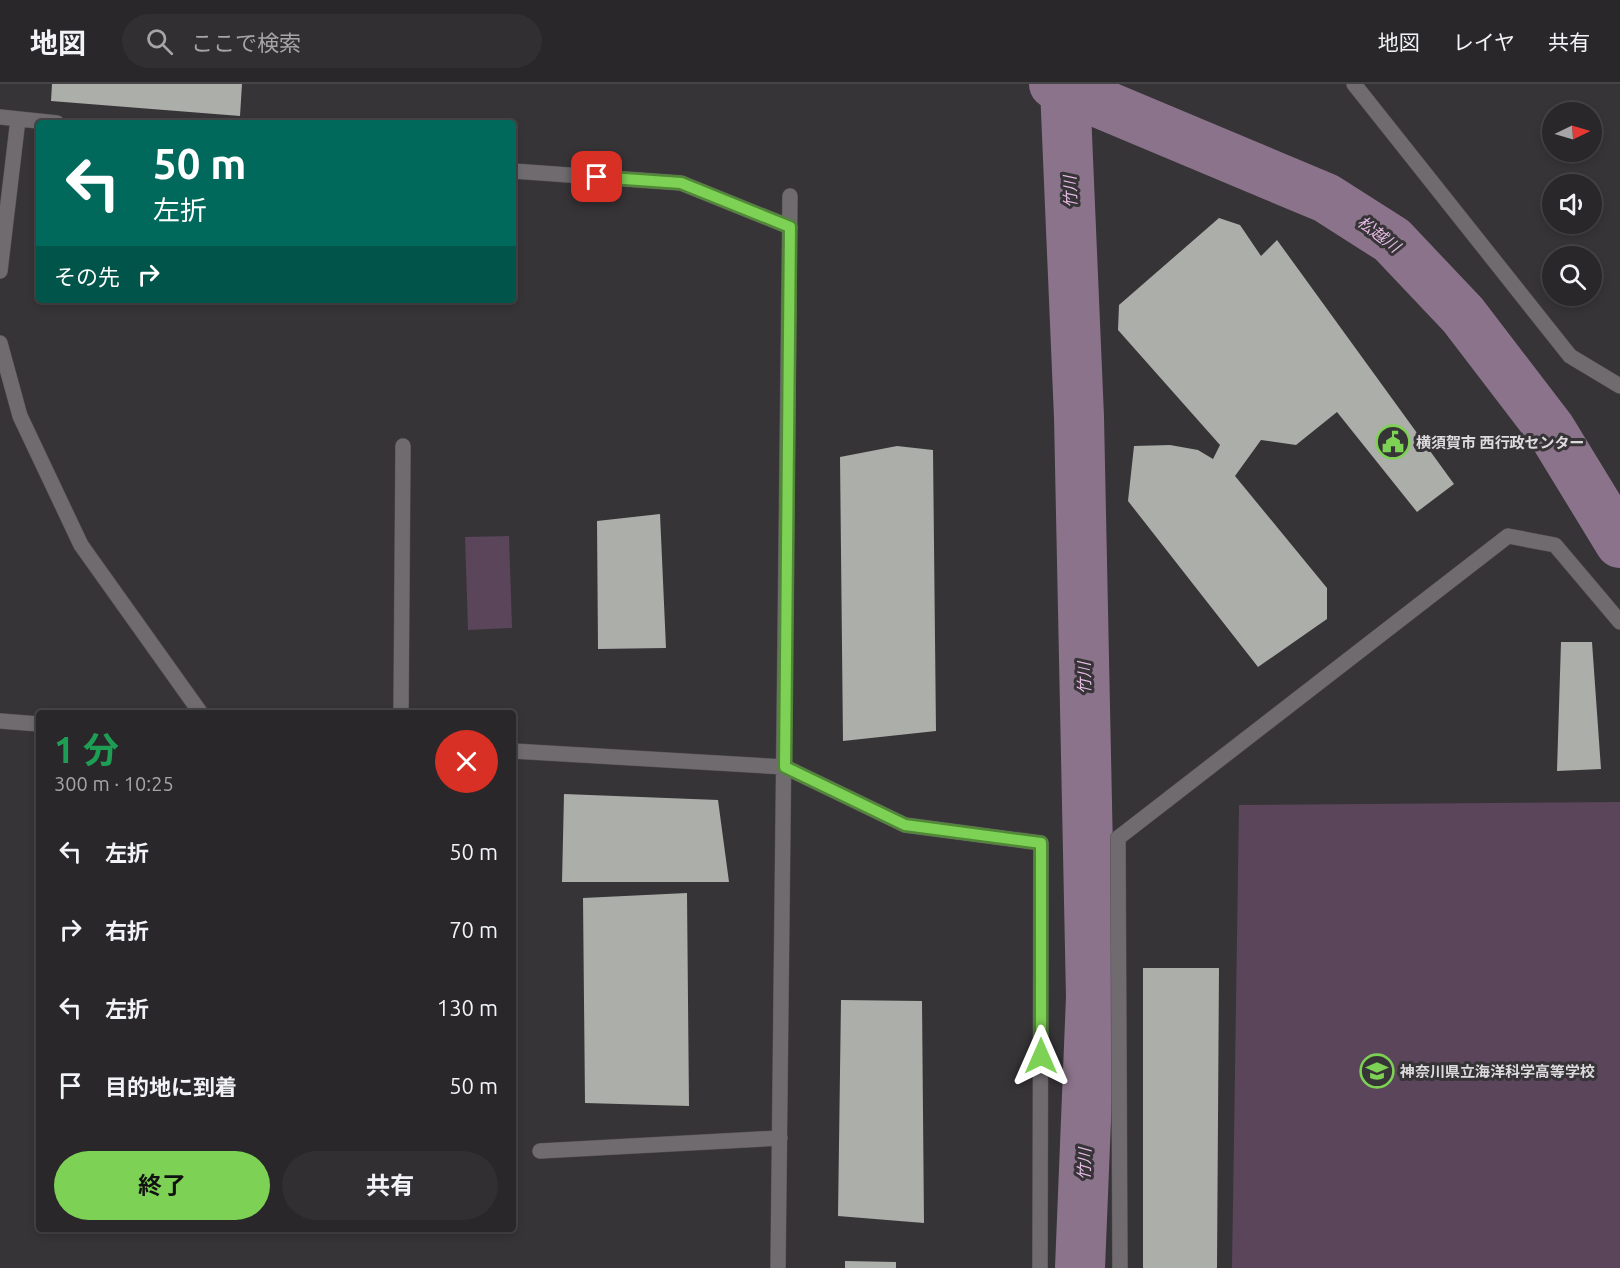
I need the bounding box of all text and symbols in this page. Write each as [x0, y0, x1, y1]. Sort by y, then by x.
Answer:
search box [122, 14, 542, 68]
icon: search [143, 25, 176, 58]
text: 地図 [30, 27, 86, 58]
text: ここで検索 [191, 30, 301, 55]
text: 地図 [1378, 30, 1420, 54]
text: レイヤ [1453, 30, 1515, 54]
text: 共有 [1548, 30, 1590, 54]
north arrow [1542, 102, 1602, 162]
map controls [1542, 102, 1602, 306]
text: 50 m [153, 140, 247, 187]
icon: left [54, 144, 132, 222]
pin [571, 151, 622, 202]
icon: arrive [580, 160, 613, 193]
water label: 竹川 [1060, 174, 1080, 208]
button: sound [1542, 174, 1602, 234]
text: 左折 [153, 195, 207, 225]
water label: 松越川 [1354, 212, 1405, 257]
button: search [1542, 246, 1602, 306]
icon: right [132, 258, 165, 291]
text: その先 [54, 264, 120, 289]
public building icon: 横須賀市 西行政センター [1375, 424, 1411, 460]
place label: 横須賀市 西行政センター [1416, 434, 1585, 451]
water label: 竹川 [1075, 660, 1093, 694]
text: 1 分 [54, 729, 119, 770]
button: close [435, 730, 498, 793]
text: 300 m · 10:25 [54, 772, 174, 795]
icon: left [54, 835, 87, 868]
text: 50 m [449, 839, 498, 864]
text: 左折 [105, 840, 149, 865]
icon: right [54, 913, 87, 946]
text: 70 m [449, 917, 498, 942]
text: 右折 [105, 918, 149, 943]
icon: left [54, 991, 87, 1024]
text: 130 m [437, 995, 498, 1020]
text: 左折 [105, 996, 149, 1021]
position arrow [1009, 1024, 1073, 1088]
school or university icon: 神奈川県立海洋科学高等学校 [1359, 1053, 1395, 1089]
place label: 神奈川県立海洋科学高等学校 [1399, 1063, 1595, 1080]
icon: arrive [54, 1069, 87, 1102]
text: 50 m [449, 1073, 498, 1098]
text: 目的地に到着 [105, 1074, 237, 1099]
water label: 竹川 [1074, 1146, 1094, 1180]
button: 終了 [54, 1151, 270, 1220]
button: 共有 [282, 1151, 498, 1220]

